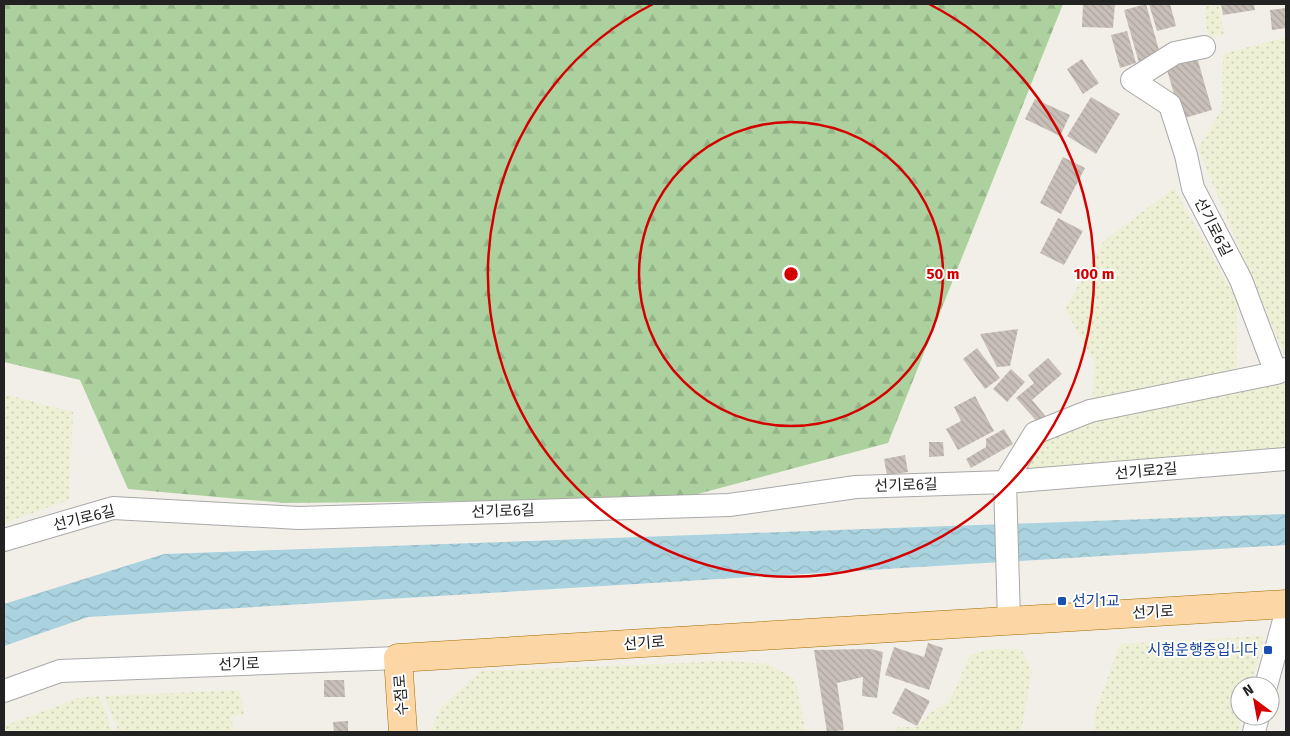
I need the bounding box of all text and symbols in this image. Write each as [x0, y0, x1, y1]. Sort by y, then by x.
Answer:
street label: 선기로6길 [1191, 195, 1235, 259]
centre of rings [782, 265, 800, 283]
text: 50 m [926, 265, 960, 283]
text: 100 m [1074, 265, 1114, 283]
street label: 선기로2길 [1114, 459, 1178, 483]
street label: 선기로6길 [874, 475, 938, 495]
street label: 선기로6길 [471, 501, 535, 521]
street label: 선기로6길 [51, 502, 117, 534]
place label: 선기1교 [1072, 592, 1120, 610]
marker: 선기1교 [1056, 595, 1068, 607]
street label: 선기로 [1132, 602, 1174, 622]
street label: 선기로 [623, 633, 665, 653]
place label: 시험운행중입니다 [1148, 641, 1258, 659]
marker: 시험운행중입니다 [1262, 644, 1274, 656]
street label: 선기로 [218, 654, 260, 674]
street label: 수점로 [391, 674, 411, 716]
north arrow [1230, 676, 1280, 726]
text: N [1240, 681, 1257, 700]

